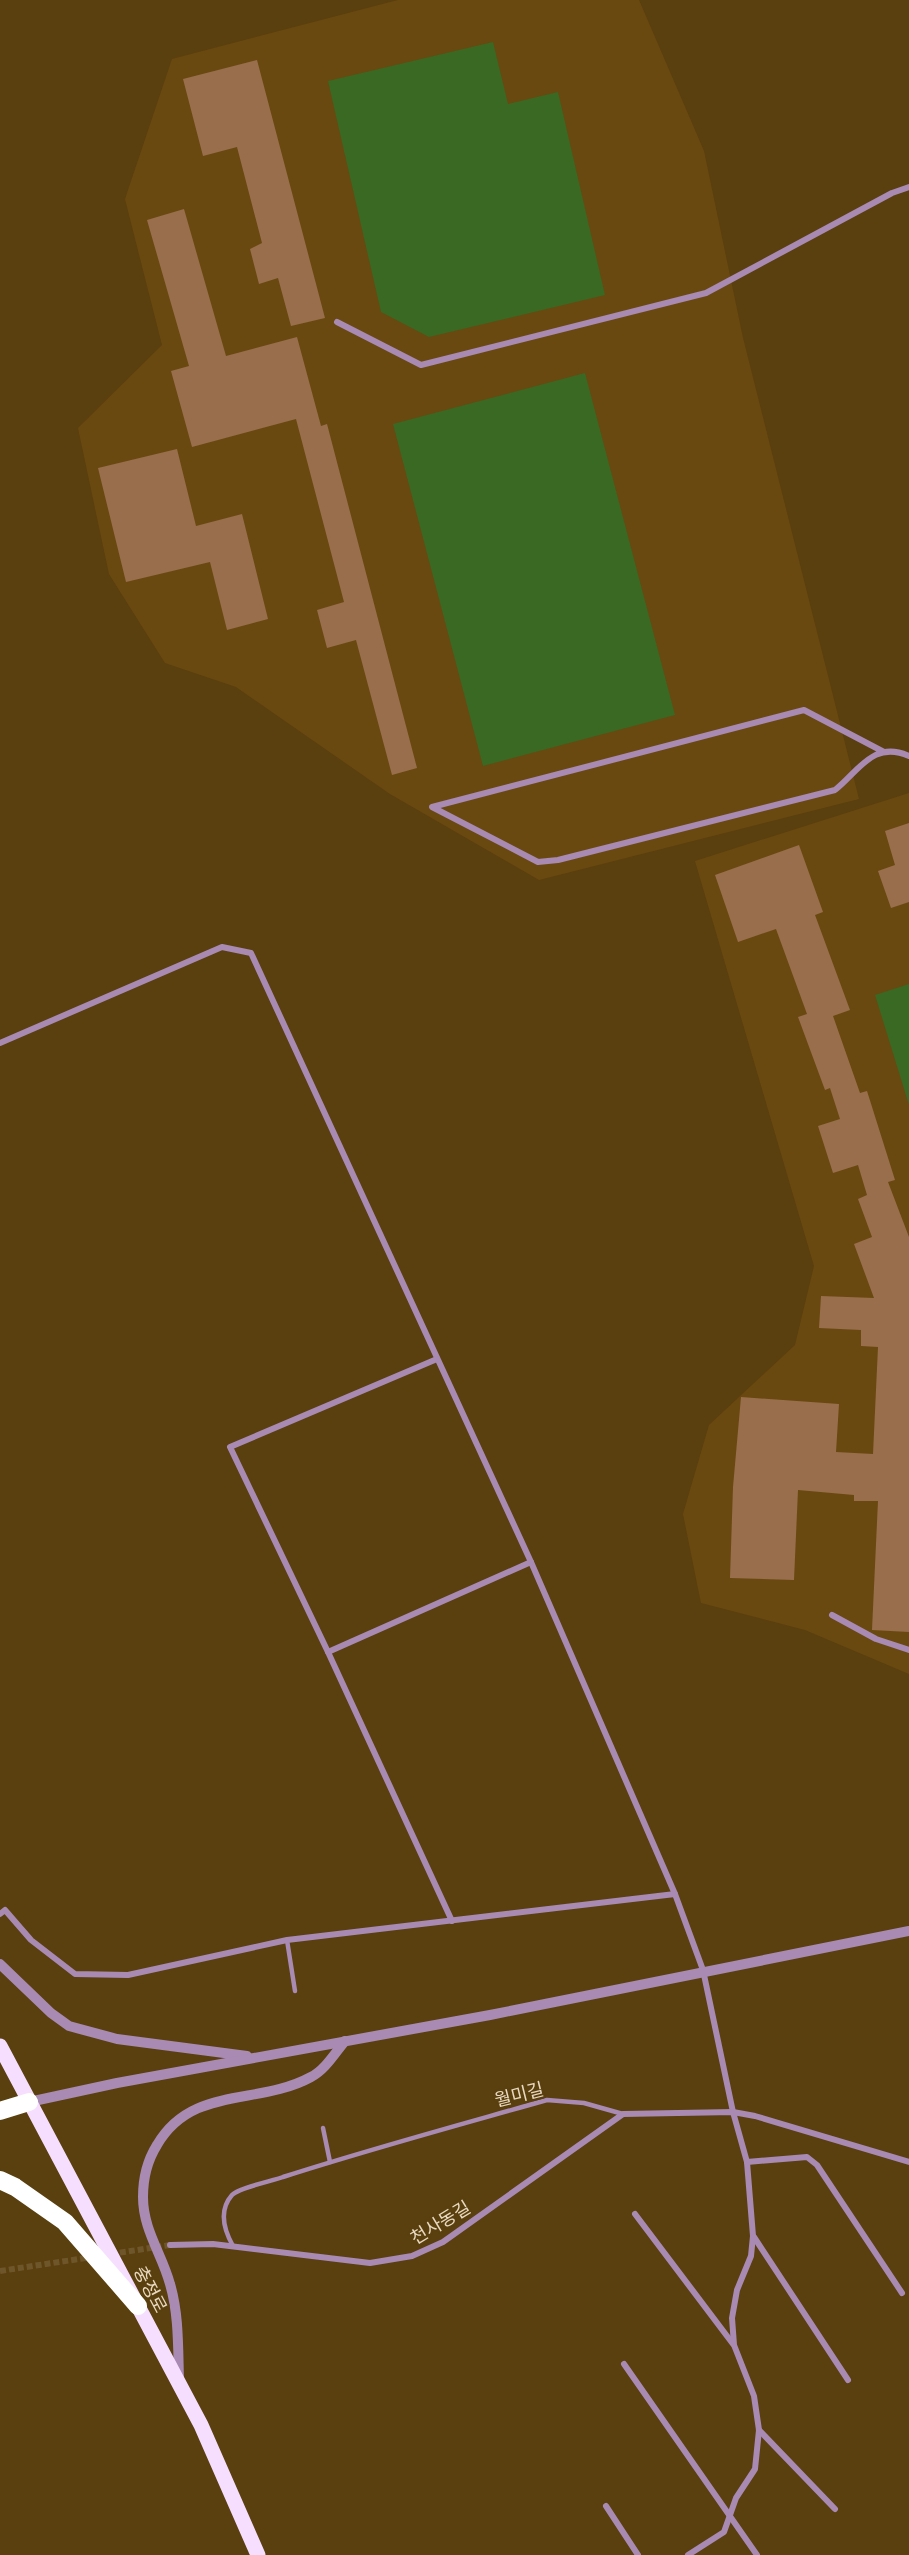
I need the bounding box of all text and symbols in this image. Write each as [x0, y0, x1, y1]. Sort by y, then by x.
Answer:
street label: 월미길 [492, 2078, 546, 2110]
street label: 천사동길 [406, 2196, 474, 2248]
street label: 충정로 [131, 2262, 171, 2316]

